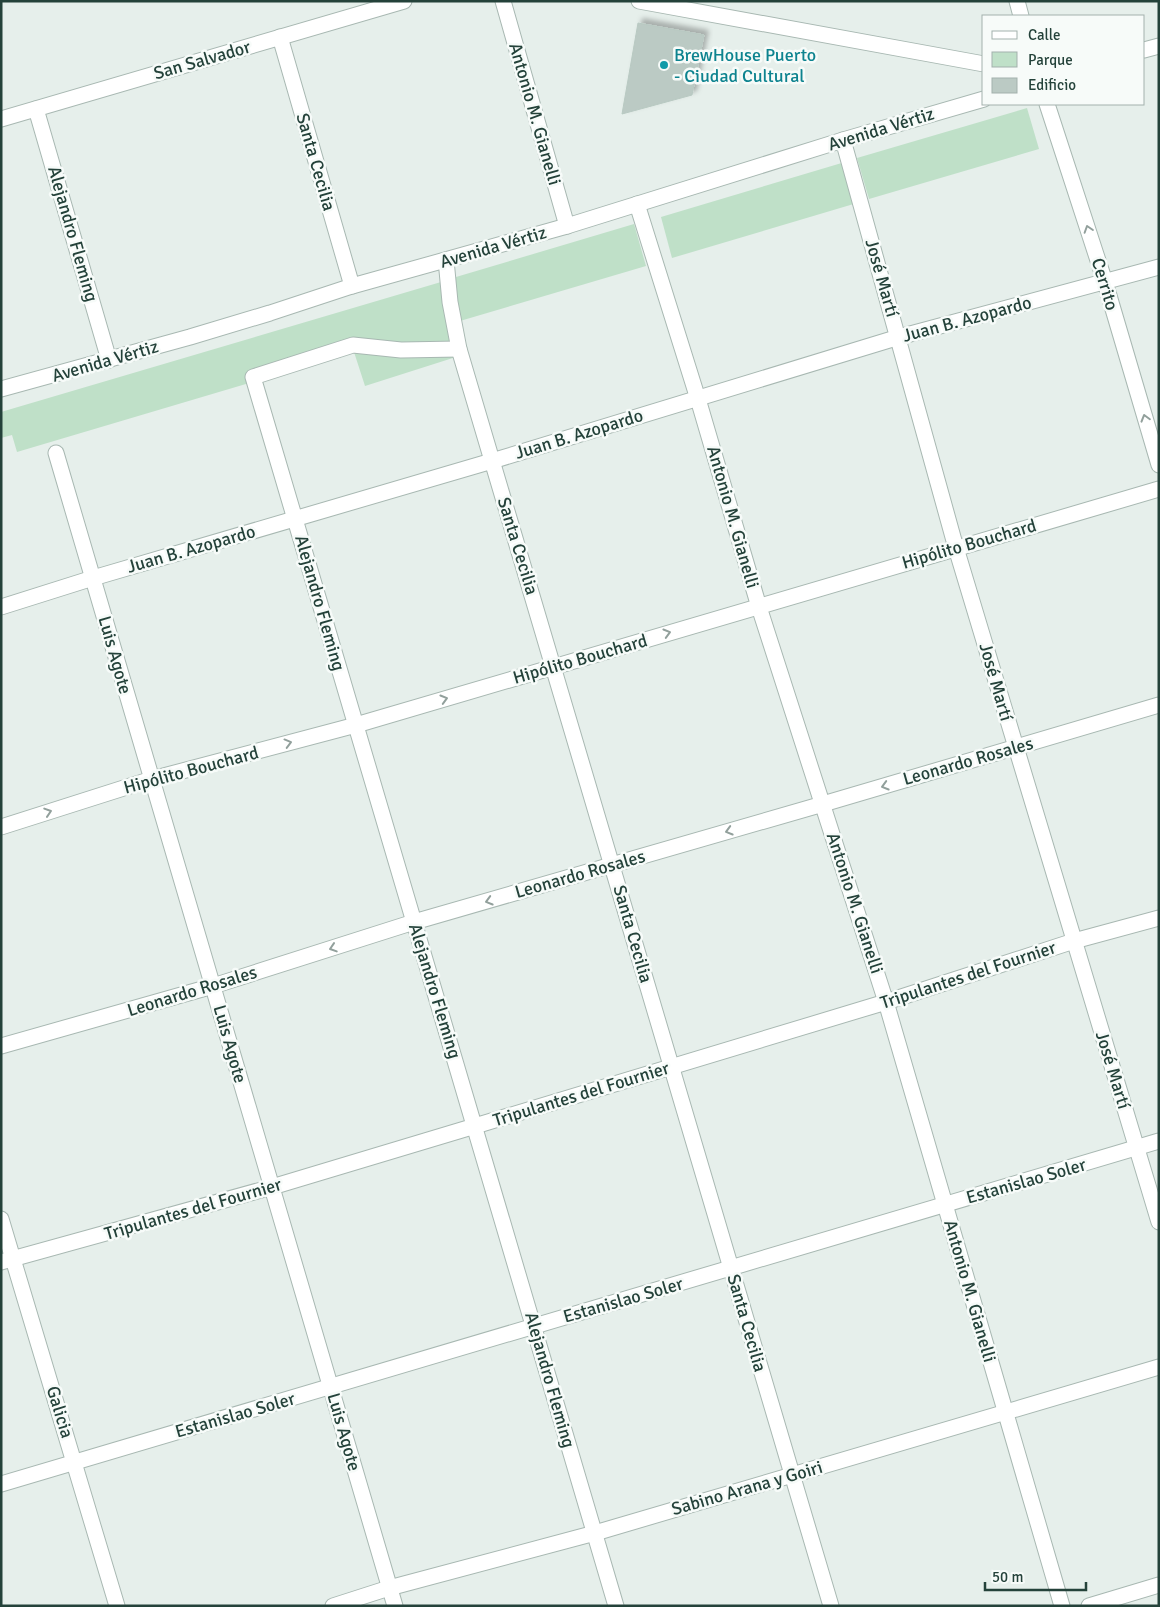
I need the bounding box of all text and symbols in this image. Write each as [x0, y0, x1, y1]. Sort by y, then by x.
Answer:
legend [982, 15, 1145, 105]
text: Calle [1028, 26, 1061, 44]
street label: San Salvador [151, 36, 253, 84]
street label: Antonio M. Gianelli [504, 40, 566, 188]
place label: BrewHouse Puerto - Ciudad Cultural [674, 44, 816, 87]
text: Parque [1028, 51, 1073, 69]
marker: BrewHouse Puerto - Ciudad Cultural [658, 59, 670, 71]
text: Edificio [1028, 76, 1076, 94]
street label: Avenida Vértiz [825, 102, 937, 156]
street label: Santa Cecilia [292, 111, 340, 213]
street label: Alejandro Fleming [43, 164, 103, 304]
street label: Avenida Vértiz [437, 221, 549, 273]
one-way arrow [1084, 225, 1094, 234]
street label: José Martí [860, 236, 904, 320]
street label: Cerrito [1087, 255, 1123, 313]
street label: Juan B. Azopardo [900, 291, 1034, 347]
street label: Avenida Vértiz [49, 335, 161, 387]
street label: Juan B. Azopardo [512, 404, 646, 464]
one-way arrow [1141, 414, 1151, 423]
street label: Antonio M. Gianelli [702, 443, 764, 591]
street label: Santa Cecilia [493, 495, 543, 597]
street label: Hipólito Bouchard [899, 514, 1039, 574]
street label: Juan B. Azopardo [124, 520, 258, 578]
street label: Alejandro Fleming [290, 533, 350, 673]
street label: Luis Agote [93, 613, 137, 697]
street label: Hipólito Bouchard [510, 629, 650, 689]
one-way arrow [663, 629, 671, 639]
street label: José Martí [974, 640, 1018, 724]
one-way arrow [440, 694, 448, 704]
street label: Leonardo Rosales [900, 732, 1036, 790]
one-way arrow [283, 738, 292, 749]
street label: Hipólito Bouchard [121, 741, 261, 799]
one-way arrow [881, 780, 889, 790]
one-way arrow [43, 808, 51, 818]
one-way arrow [725, 826, 733, 836]
street label: Antonio M. Gianelli [822, 830, 888, 976]
street label: Leonardo Rosales [512, 845, 648, 903]
street label: Santa Cecilia [609, 883, 657, 985]
one-way arrow [485, 895, 493, 905]
street label: Alejandro Fleming [404, 921, 466, 1061]
street label: Tripulantes del Fournier [877, 936, 1059, 1014]
one-way arrow [329, 942, 338, 952]
street label: Leonardo Rosales [124, 961, 260, 1021]
street label: Luis Agote [208, 1002, 252, 1086]
street label: José Martí [1091, 1028, 1135, 1112]
street label: Tripulantes del Fournier [490, 1057, 672, 1131]
street label: Estanislao Soler [963, 1153, 1089, 1209]
street label: Tripulantes del Fournier [102, 1173, 284, 1245]
street label: Antonio M. Gianelli [939, 1217, 1001, 1365]
street label: Estanislao Soler [560, 1272, 686, 1328]
street label: Santa Cecilia [723, 1272, 771, 1374]
street label: Alejandro Fleming [520, 1310, 580, 1450]
street label: Galicia [42, 1383, 78, 1441]
street label: Estanislao Soler [172, 1387, 298, 1443]
street label: Luis Agote [322, 1390, 366, 1474]
street label: Sabino Arana y Goiri [669, 1456, 825, 1520]
scale bar [985, 1560, 1086, 1592]
text: 50 m [992, 1568, 1023, 1586]

